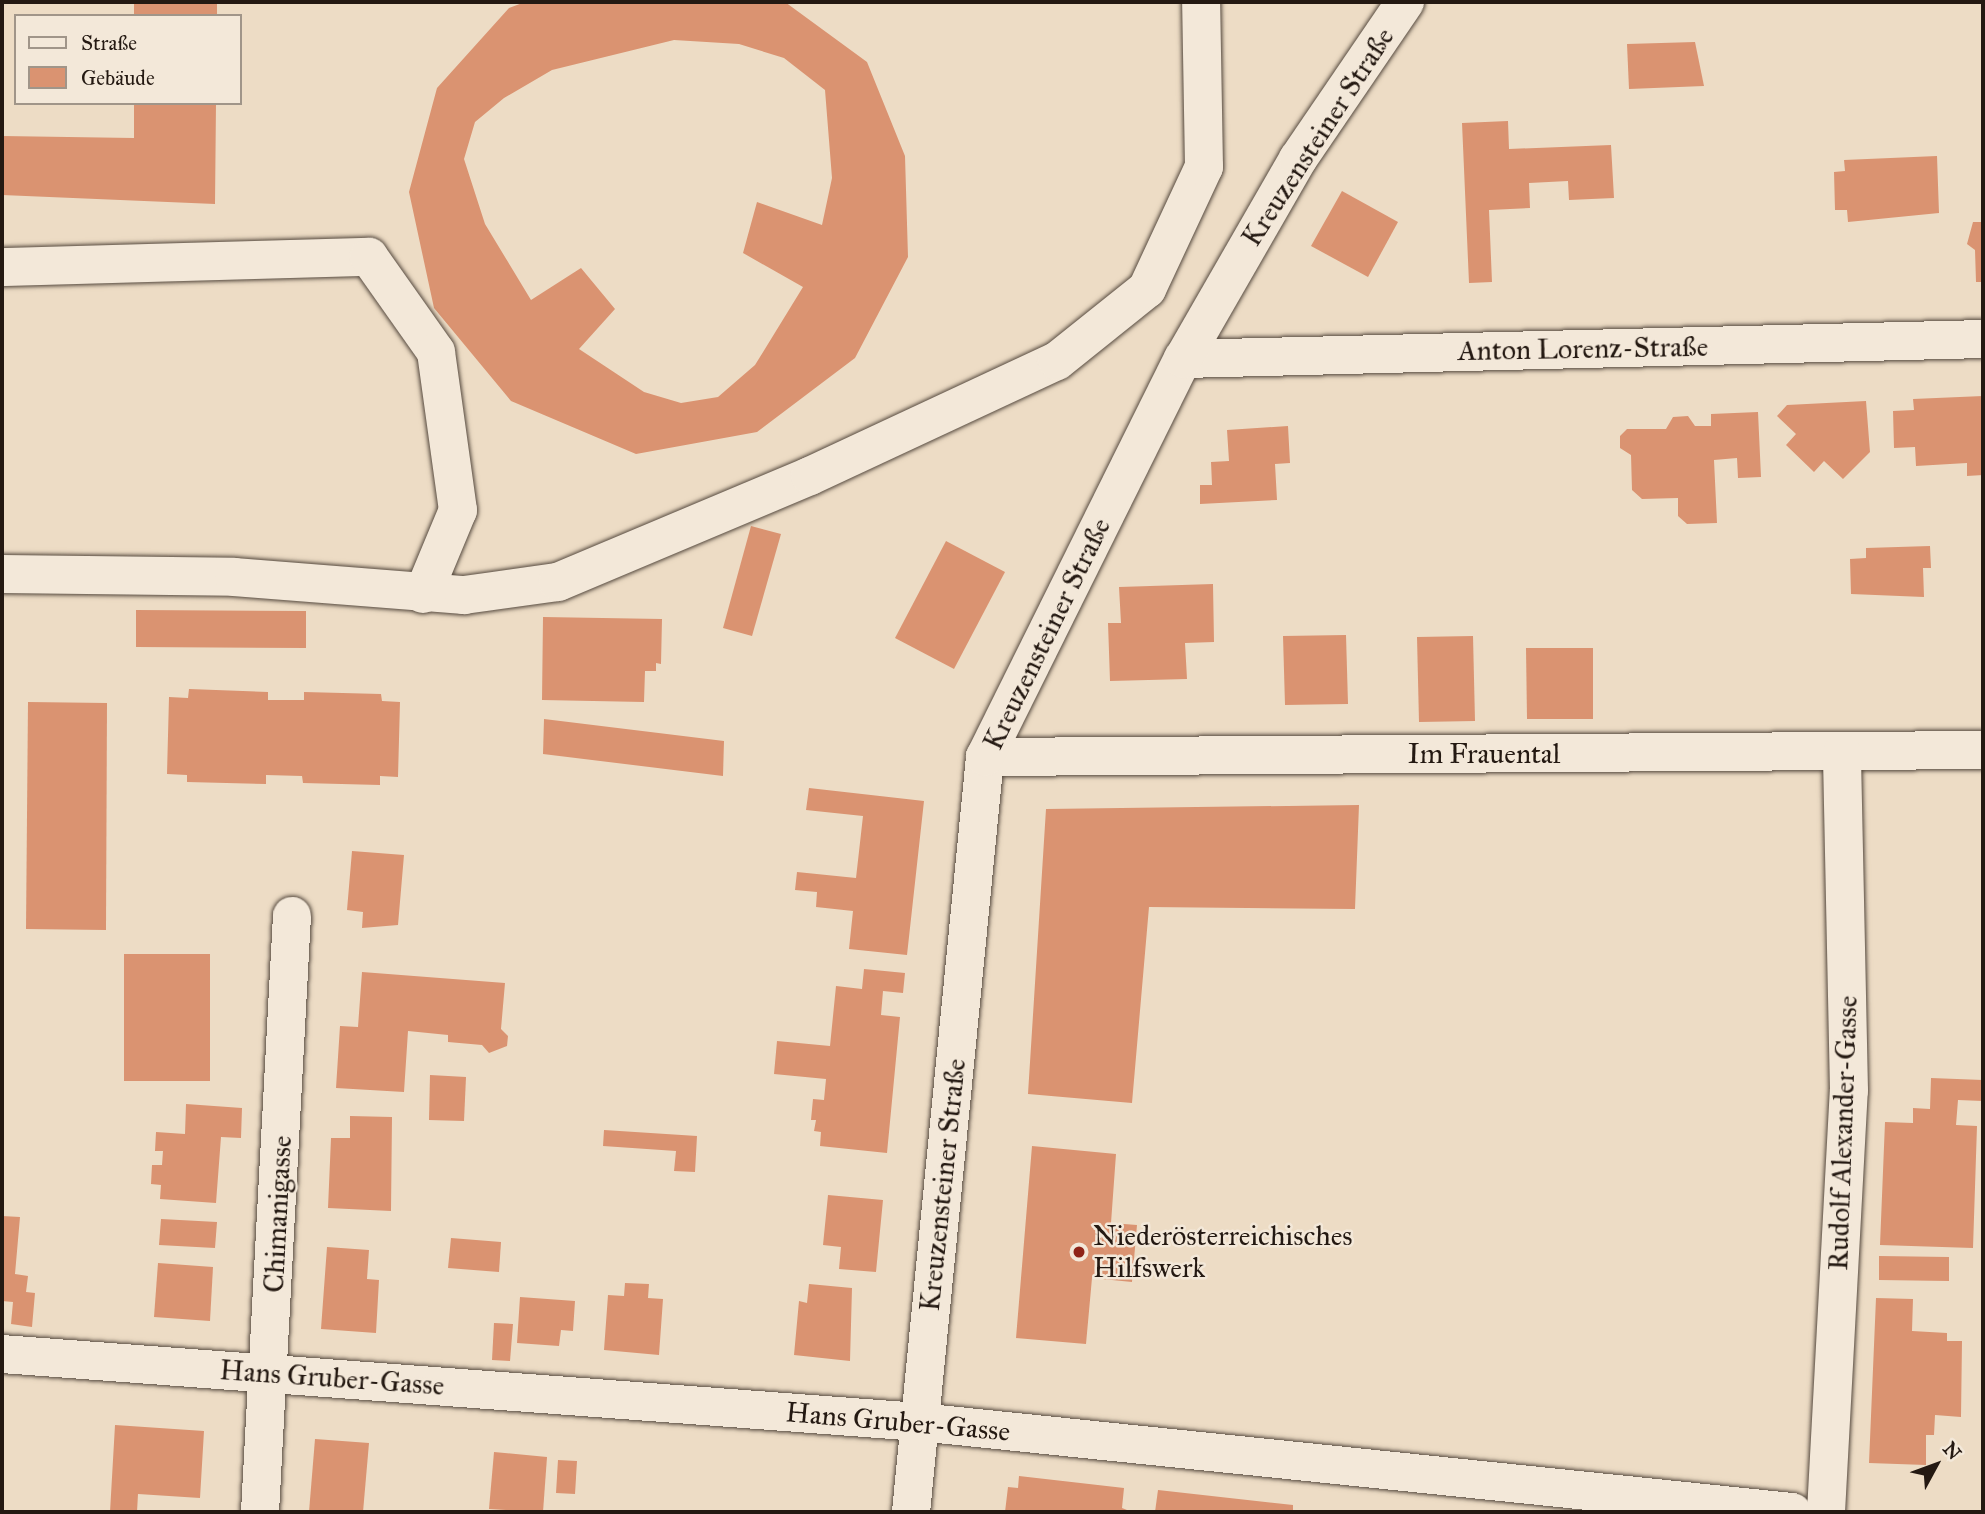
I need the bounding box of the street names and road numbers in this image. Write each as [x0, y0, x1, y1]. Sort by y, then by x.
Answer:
street label: Kreuzensteiner Straße [1235, 21, 1401, 253]
street label: Anton Lorenz-Straße [1458, 330, 1708, 368]
street label: Kreuzensteiner Straße [976, 513, 1118, 755]
street label: Im Frauental [1408, 737, 1560, 771]
street label: Rudolf Alexander-Gasse [1821, 995, 1865, 1271]
street label: Kreuzensteiner Straße [913, 1057, 973, 1313]
street label: Chimanigasse [257, 1134, 299, 1294]
street label: Hans Gruber-Gasse [219, 1353, 445, 1403]
street label: Hans Gruber-Gasse [784, 1395, 1012, 1449]

